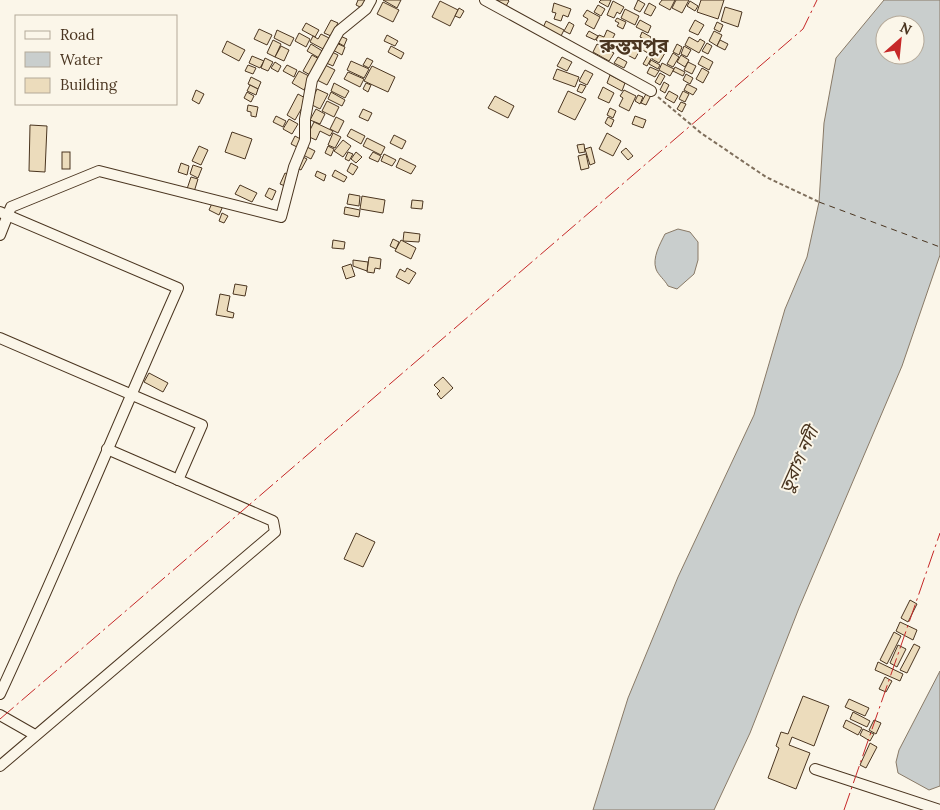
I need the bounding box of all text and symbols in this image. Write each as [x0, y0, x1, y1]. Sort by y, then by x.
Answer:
legend [15, 15, 178, 105]
north arrow [875, 15, 925, 65]
text: N [897, 18, 915, 39]
text: Road [60, 25, 95, 44]
district label: রুস্তমপুর [599, 33, 669, 57]
text: Water [60, 50, 103, 69]
text: Building [60, 75, 118, 94]
water label: তুরাগ নদী [774, 420, 825, 497]

